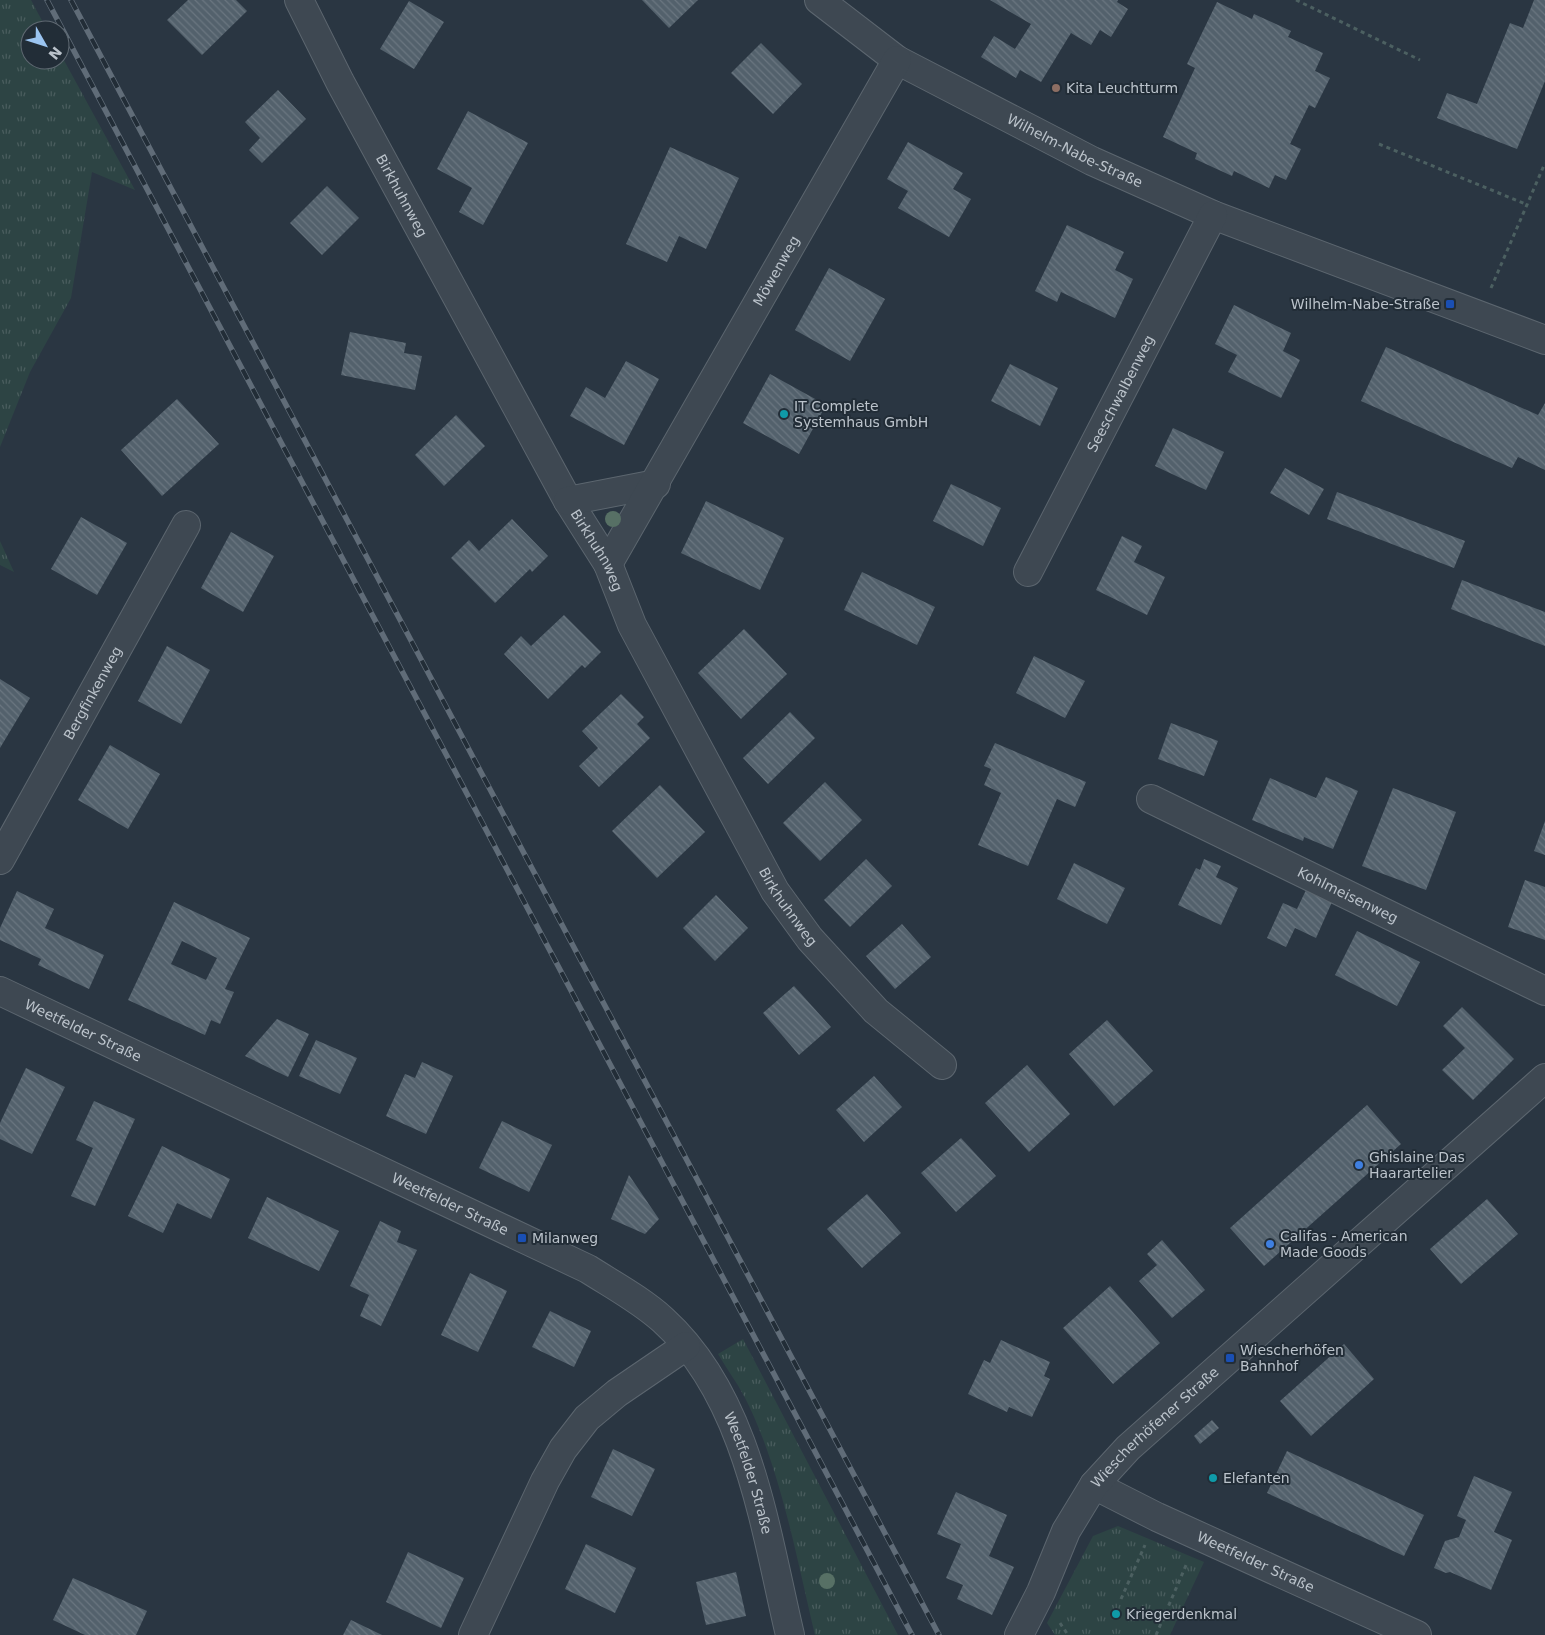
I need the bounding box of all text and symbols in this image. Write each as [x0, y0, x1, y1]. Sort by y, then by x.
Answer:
north arrow [20, 20, 70, 70]
text: N [45, 44, 65, 63]
place label: Kita Leuchtturm [1066, 80, 1178, 96]
marker: Kita Leuchtturm [1050, 82, 1062, 94]
street label: Wilhelm-Nabe-Straße [1004, 110, 1145, 191]
street label: Birkhuhnweg [373, 151, 431, 240]
street label: Möwenweg [750, 233, 803, 309]
place label: Wilhelm-Nabe-Straße [1291, 296, 1440, 312]
marker: Wilhelm-Nabe-Straße [1444, 298, 1456, 310]
street label: Seeschwalbenweg [1084, 332, 1157, 455]
place label: IT Complete Systemhaus GmbH [794, 398, 928, 430]
marker: IT Complete Systemhaus GmbH [778, 408, 790, 420]
street label: Birkhuhnweg [567, 506, 626, 594]
street label: Bergfinkenweg [60, 643, 125, 743]
street label: Birkhuhnweg [756, 864, 820, 949]
street label: Kohlmeisenweg [1295, 864, 1401, 926]
street label: Weetfelder Straße [22, 996, 144, 1065]
place label: Ghislaine Das Haarartelier [1369, 1149, 1465, 1181]
marker: Ghislaine Das Haarartelier [1353, 1159, 1365, 1171]
street label: Weetfelder Straße [389, 1169, 511, 1238]
place label: Califas - American Made Goods [1280, 1228, 1408, 1260]
place label: Milanweg [532, 1230, 598, 1246]
marker: Milanweg [516, 1232, 528, 1244]
marker: Califas - American Made Goods [1264, 1238, 1276, 1250]
place label: Wiescherhöfen Bahnhof [1240, 1342, 1344, 1374]
marker: Wiescherhöfen Bahnhof [1224, 1352, 1236, 1364]
street label: Wiescherhöfener Straße [1088, 1364, 1222, 1491]
street label: Weetfelder Straße [721, 1409, 775, 1535]
place label: Elefanten [1223, 1470, 1290, 1486]
marker: Elefanten [1207, 1472, 1219, 1484]
street label: Weetfelder Straße [1194, 1528, 1317, 1595]
place label: Kriegerdenkmal [1126, 1606, 1237, 1622]
marker: Kriegerdenkmal [1110, 1608, 1122, 1620]

